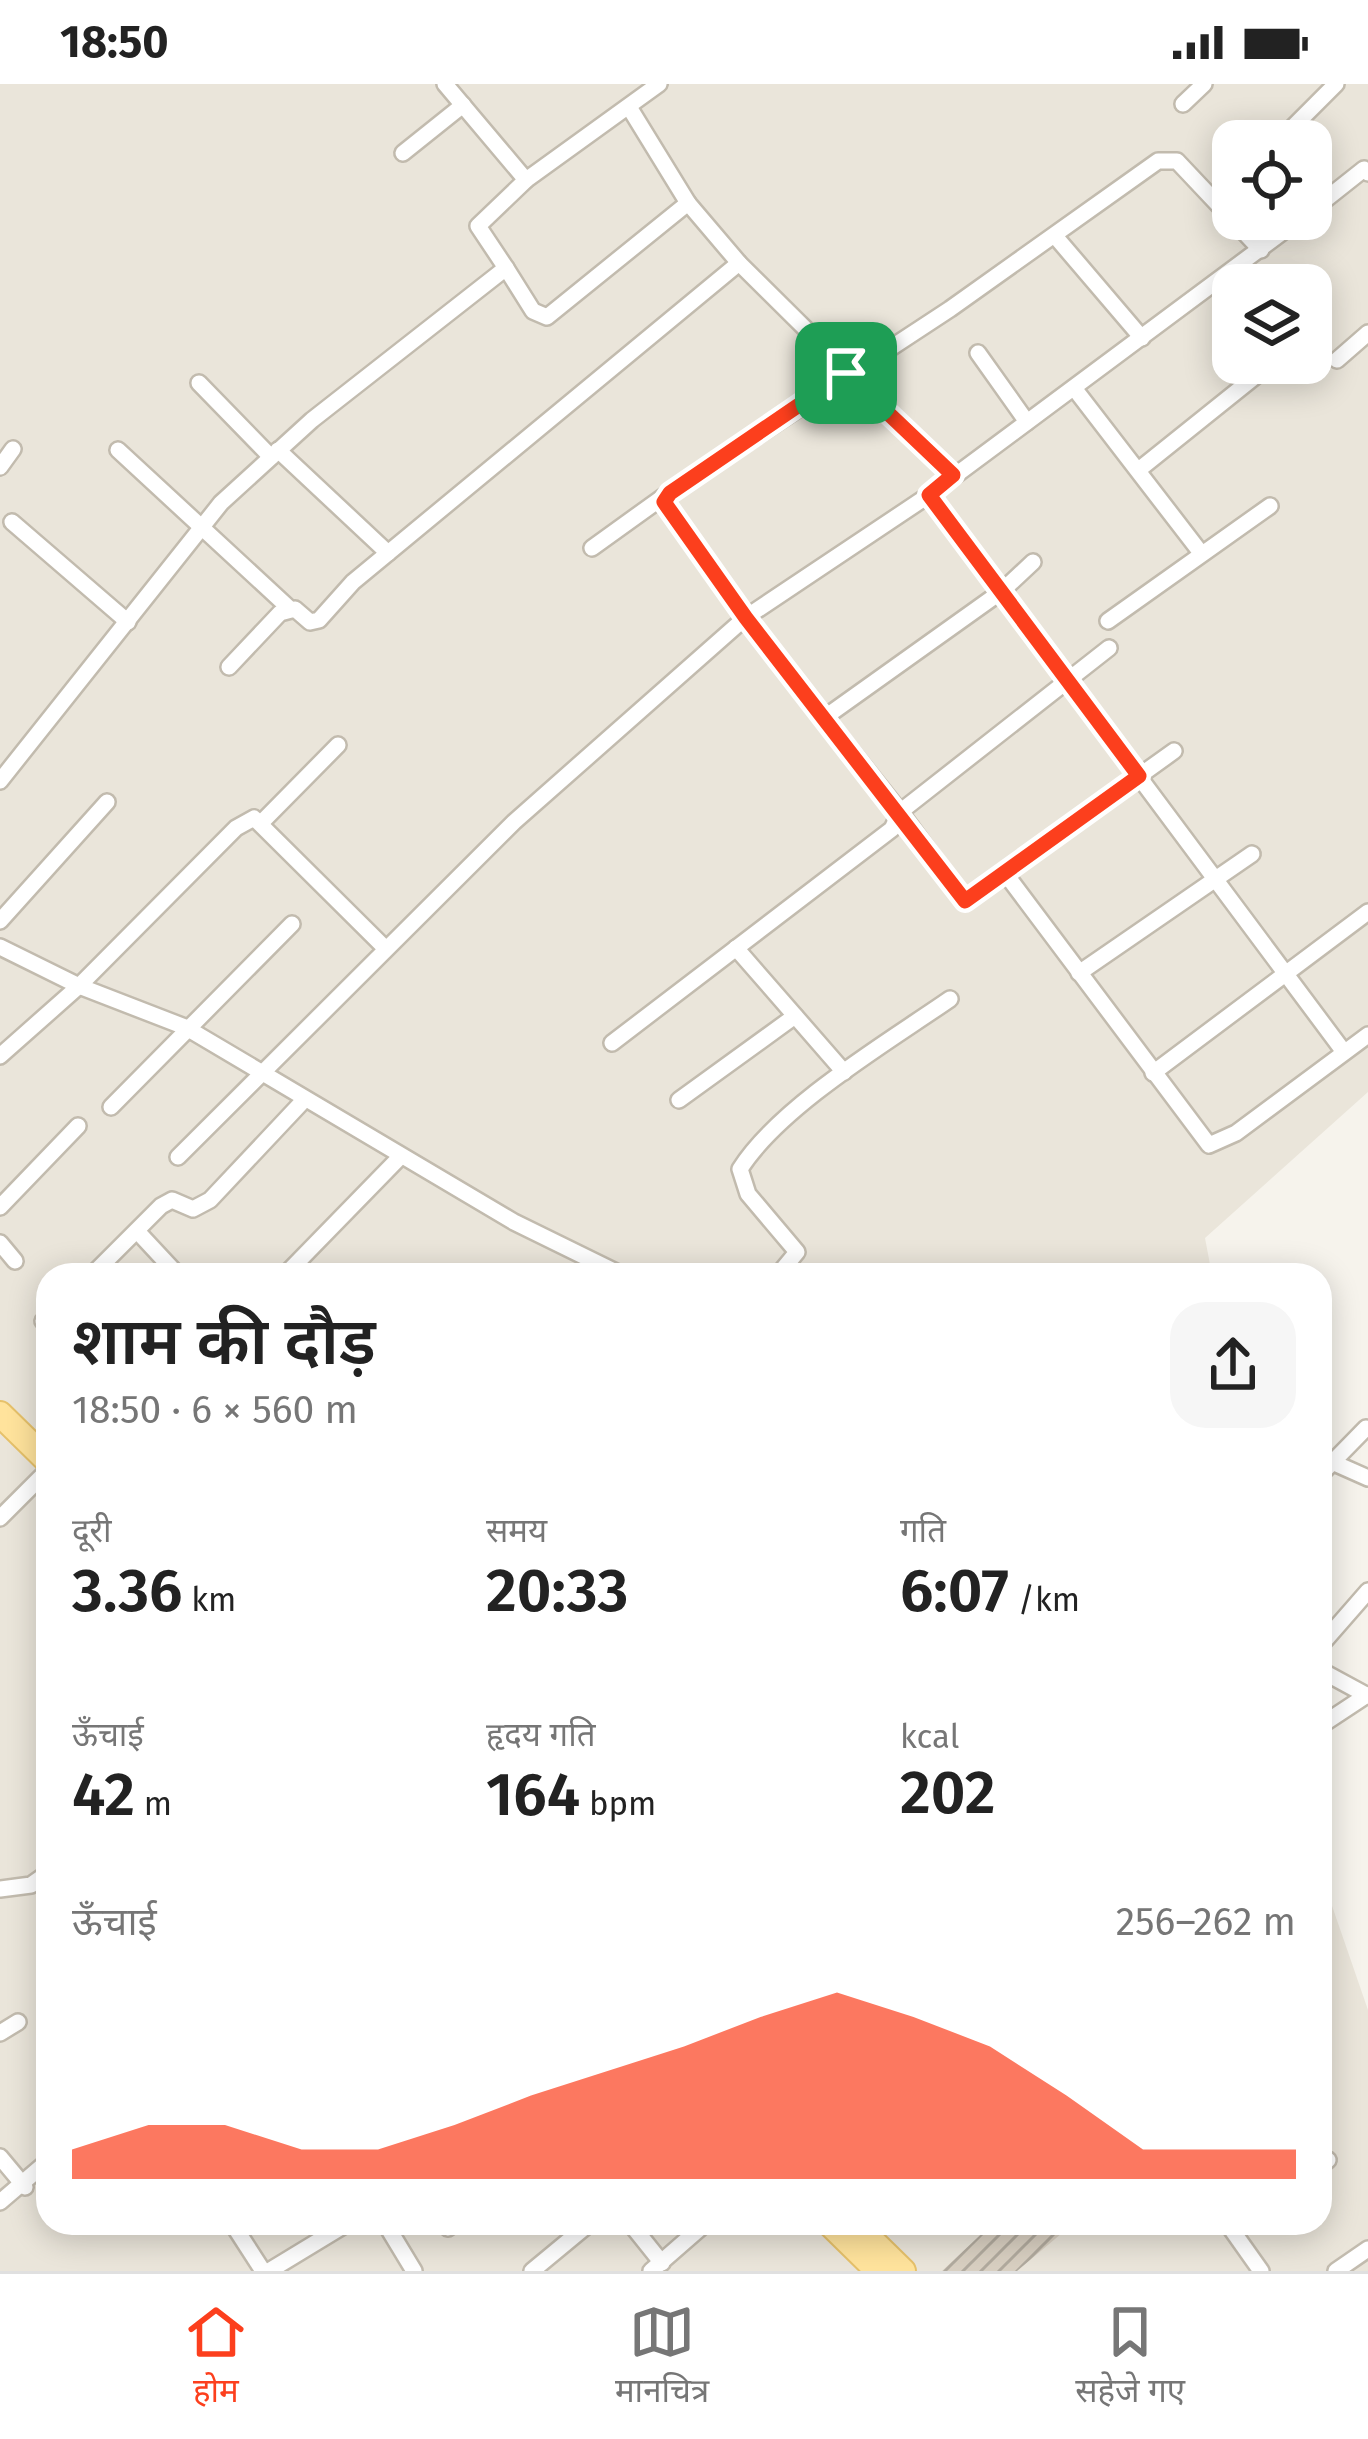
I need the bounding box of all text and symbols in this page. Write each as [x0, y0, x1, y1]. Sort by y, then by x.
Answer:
text: 18:50 [60, 15, 169, 69]
map controls [1212, 120, 1332, 384]
button: locate [1212, 120, 1332, 240]
button: layers [1212, 264, 1332, 384]
pin [795, 322, 897, 424]
icon: arrive [813, 340, 879, 406]
text: शाम की दौड़ [72, 1302, 376, 1381]
button: share [1170, 1302, 1296, 1428]
text: 18:50 · 6 × 560 m [72, 1387, 358, 1433]
text: दूरी [72, 1511, 112, 1551]
text: समय [486, 1511, 547, 1551]
text: गति [900, 1511, 946, 1551]
text: 3.36 [72, 1555, 182, 1627]
text: 20:33 [486, 1555, 629, 1627]
text: 6:07 [900, 1555, 1009, 1627]
text: km [182, 1580, 236, 1620]
text: /km [1009, 1580, 1080, 1620]
text: ऊँचाई [72, 1715, 144, 1755]
text: हृदय गति [486, 1715, 596, 1755]
text: kcal [900, 1717, 959, 1757]
text: 202 [900, 1757, 996, 1829]
text: 42 [72, 1759, 135, 1831]
text: 164 [486, 1759, 580, 1831]
text: m [135, 1784, 172, 1824]
text: bpm [580, 1784, 656, 1824]
text: ऊँचाई [72, 1899, 157, 1945]
text: 256–262 m [1116, 1899, 1296, 1945]
tab: होम [183, 2299, 249, 2415]
tab: मानचित्र [615, 2299, 709, 2415]
tab: सहेजे गए [1075, 2299, 1185, 2415]

